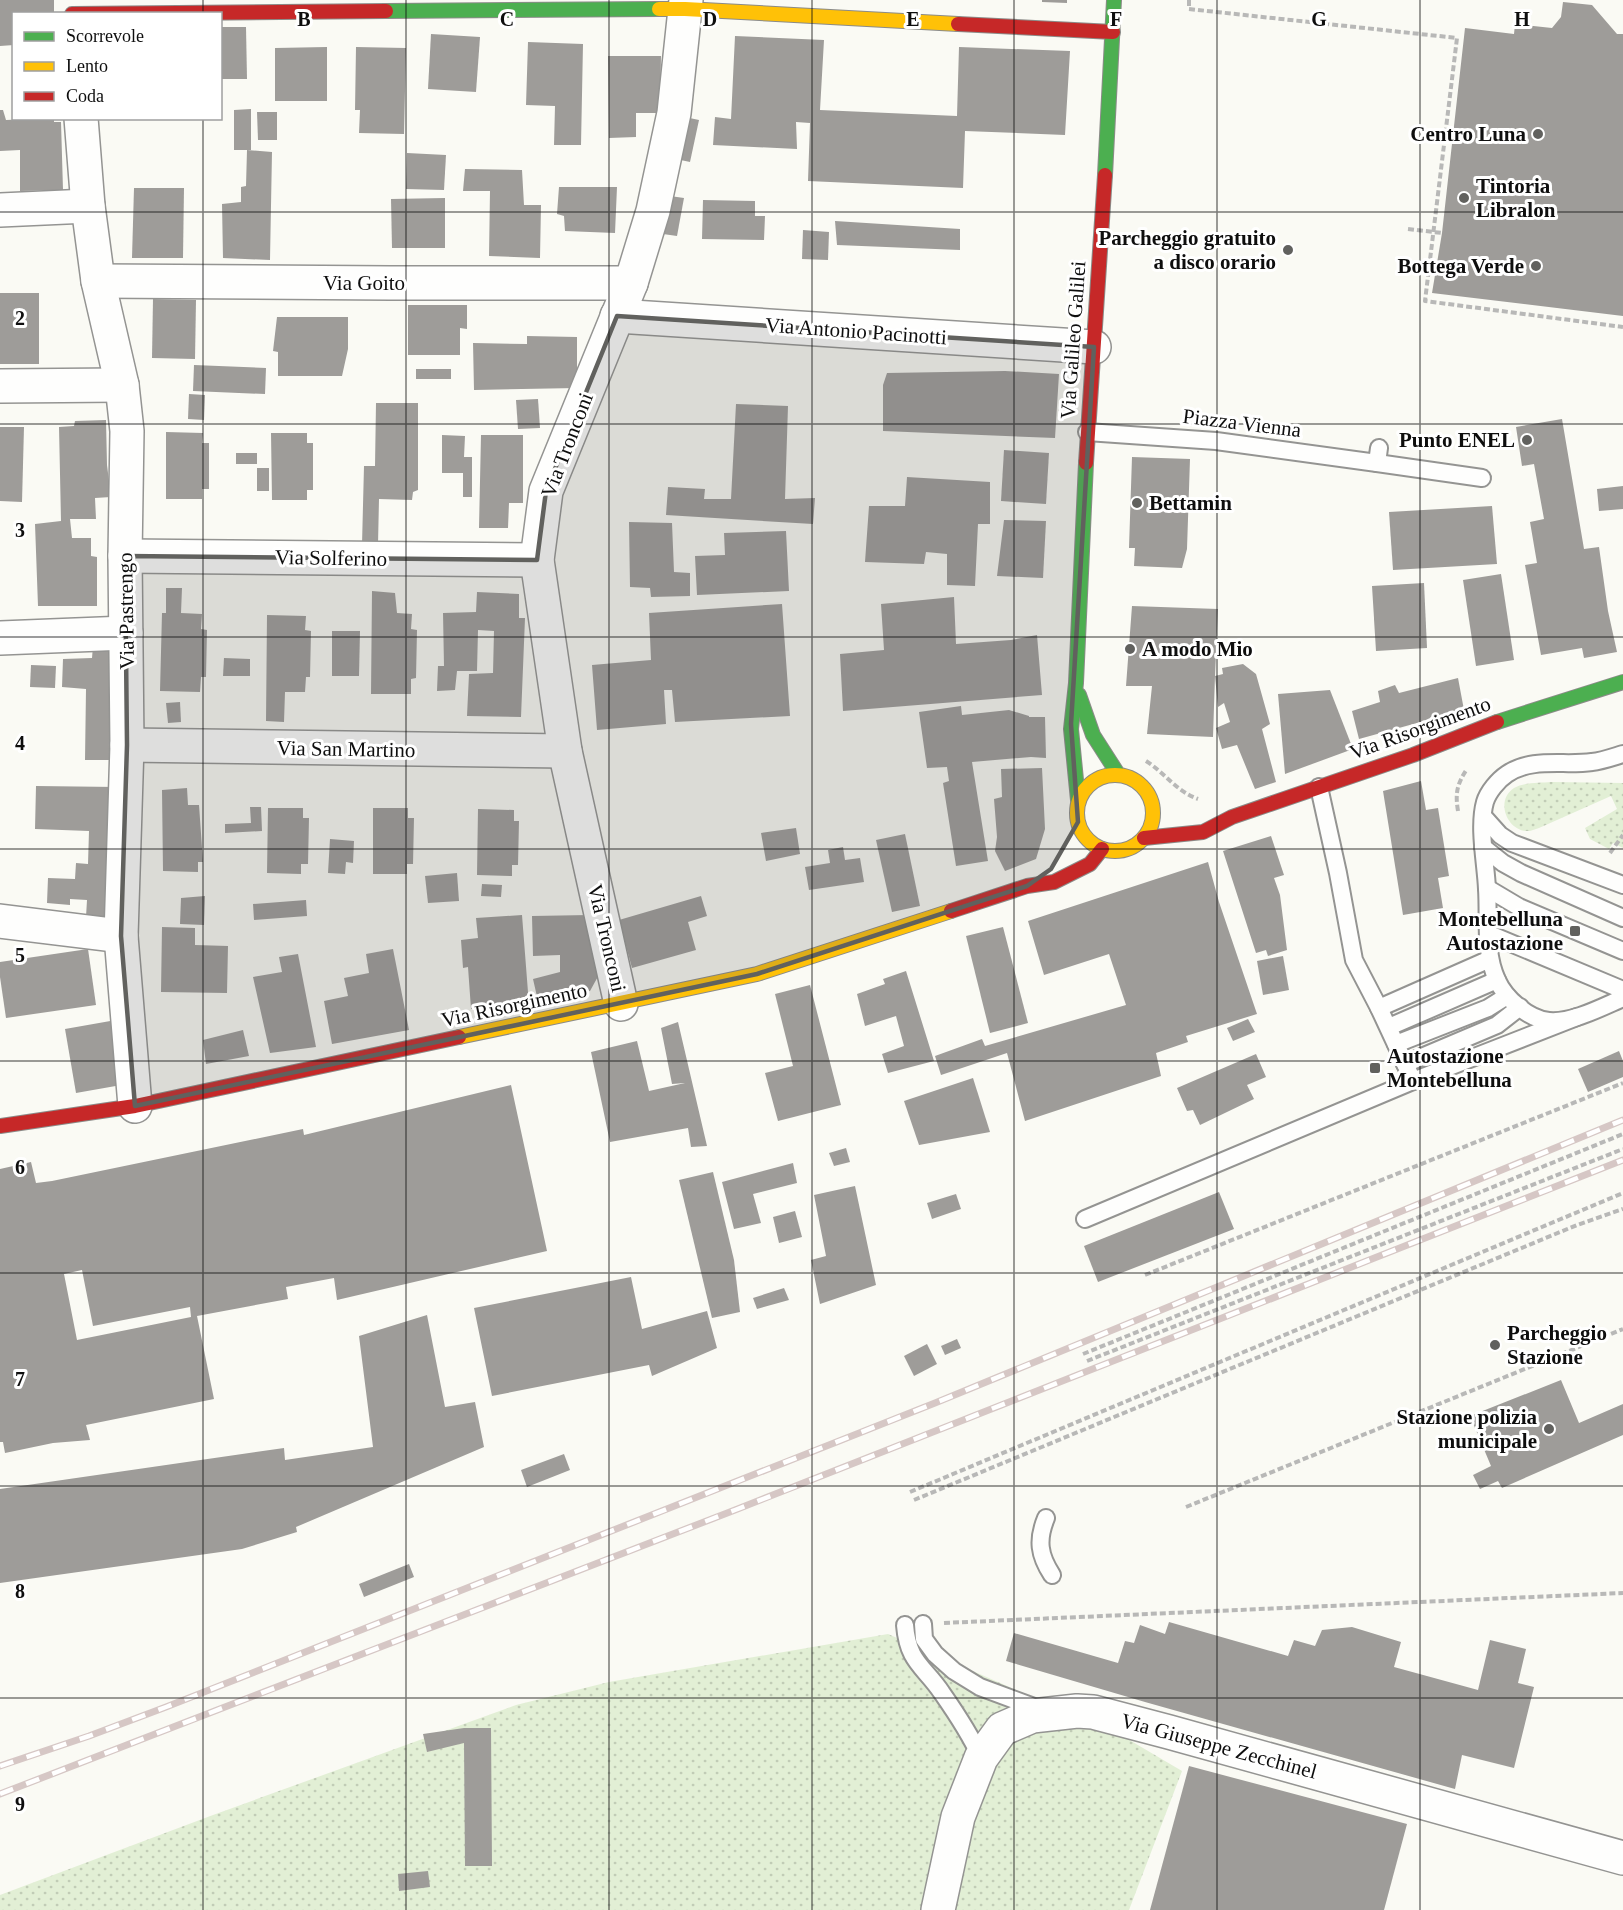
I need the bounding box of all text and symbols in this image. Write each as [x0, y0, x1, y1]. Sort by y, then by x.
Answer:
text: B [297, 8, 311, 30]
text: C [500, 8, 514, 30]
text: D [703, 8, 717, 30]
text: E [906, 8, 920, 30]
text: F [1110, 8, 1122, 30]
text: G [1311, 8, 1327, 30]
text: H [1514, 8, 1530, 30]
legend [12, 12, 222, 120]
text: Scorrevole [66, 26, 144, 46]
text: Lento [66, 56, 108, 76]
text: Coda [66, 86, 104, 106]
place label: Centro Luna [1410, 122, 1526, 146]
marker: Centro Luna [1531, 127, 1545, 141]
place label: Tintoria Libralon [1476, 174, 1556, 222]
marker: Tintoria Libralon [1457, 191, 1471, 205]
place label: Parcheggio gratuito a disco orario [1099, 226, 1276, 274]
marker: Parcheggio gratuito a disco orario [1281, 243, 1295, 257]
place label: Bottega Verde [1397, 254, 1524, 278]
marker: Bottega Verde [1529, 259, 1543, 273]
street label: Via Galileo Galilei [1056, 260, 1091, 420]
street label: Via Goito [323, 271, 405, 295]
text: 2 [15, 307, 25, 329]
street label: Via Antonio Pacinotti [764, 313, 948, 349]
street label: Via Tronconi [536, 389, 598, 501]
street label: Piazza Vienna [1181, 404, 1303, 442]
place label: Punto ENEL [1399, 428, 1515, 452]
marker: Punto ENEL [1520, 433, 1534, 447]
place label: Bettamin [1149, 491, 1232, 515]
marker: Bettamin [1130, 496, 1144, 510]
text: 3 [15, 519, 25, 541]
street label: Via Solferino [275, 545, 387, 571]
street label: Via Pastrengo [113, 552, 139, 670]
place label: A modo Mio [1142, 637, 1253, 661]
marker: A modo Mio [1123, 642, 1137, 656]
street label: Via Risorgimento [1346, 691, 1494, 765]
text: 4 [15, 732, 25, 754]
street label: Via San Martino [276, 736, 416, 762]
street label: Via Tronconi [583, 882, 631, 995]
place label: Montebelluna Autostazione [1438, 907, 1563, 955]
marker: Montebelluna Autostazione [1568, 924, 1582, 938]
text: 5 [15, 944, 25, 966]
street label: Via Risorgimento [439, 978, 589, 1032]
place label: Autostazione Montebelluna [1387, 1044, 1512, 1092]
marker: Autostazione Montebelluna [1368, 1061, 1382, 1075]
text: 6 [15, 1156, 25, 1178]
place label: Parcheggio Stazione [1507, 1321, 1607, 1369]
marker: Parcheggio Stazione [1488, 1338, 1502, 1352]
text: 7 [15, 1368, 25, 1390]
place label: Stazione polizia municipale [1396, 1405, 1537, 1453]
marker: Stazione polizia municipale [1542, 1422, 1556, 1436]
text: 8 [15, 1580, 25, 1602]
street label: Via Giuseppe Zecchinel [1119, 1708, 1320, 1784]
text: 9 [15, 1793, 25, 1815]

